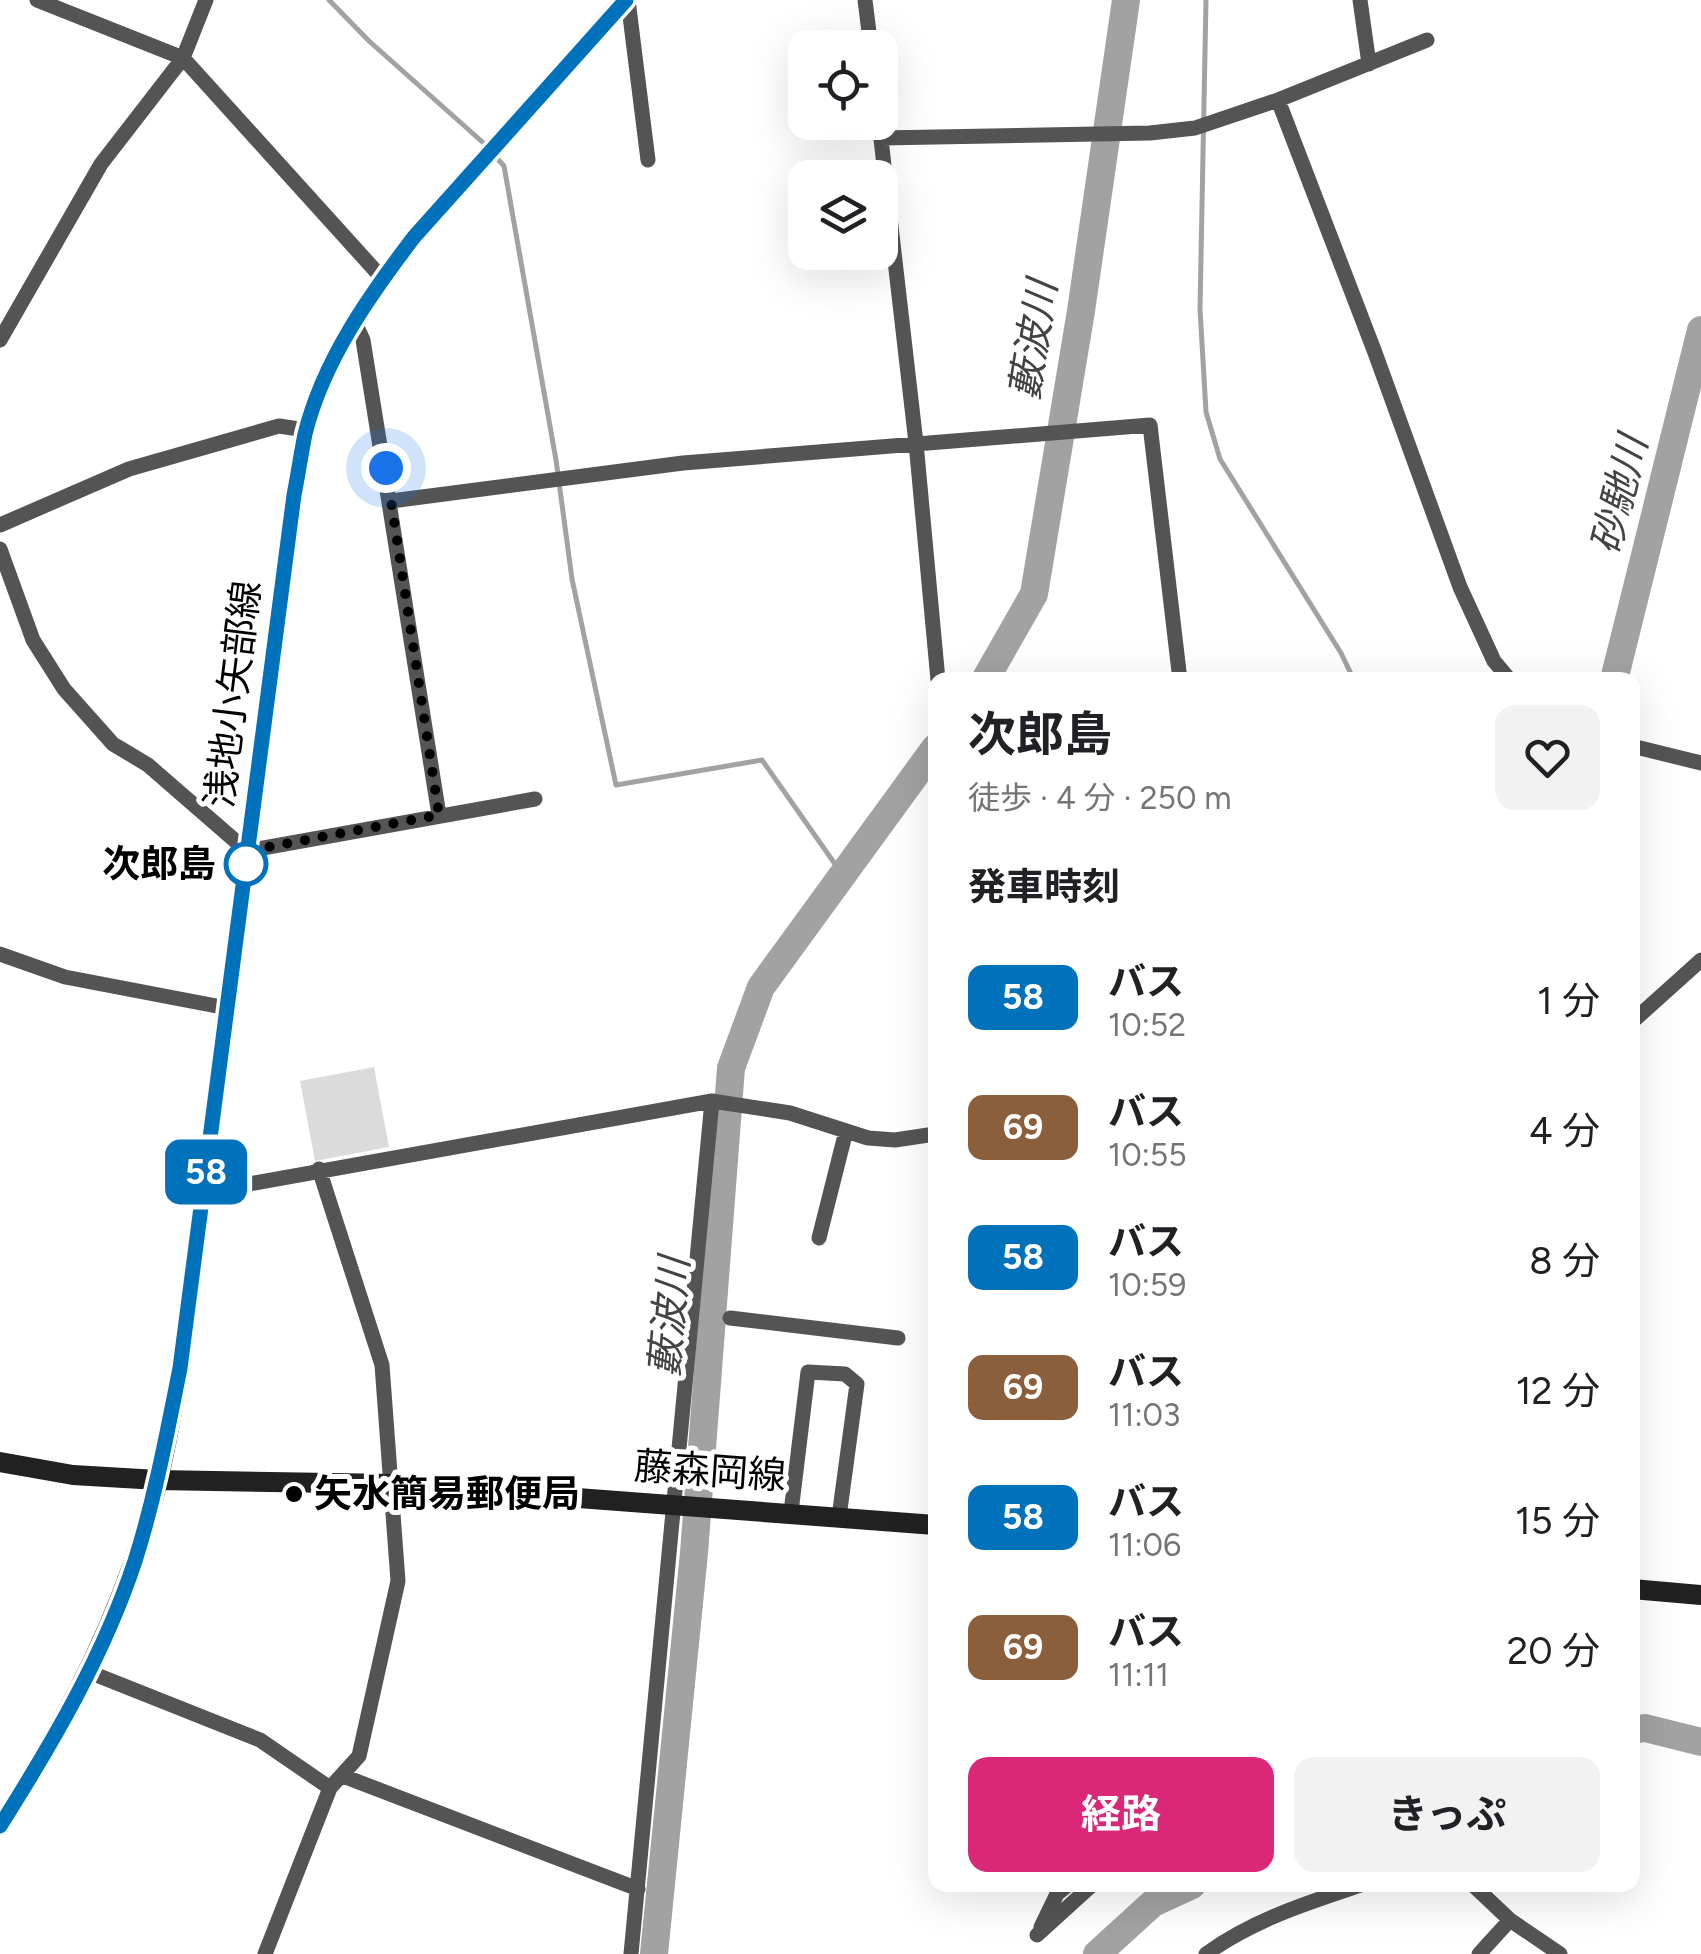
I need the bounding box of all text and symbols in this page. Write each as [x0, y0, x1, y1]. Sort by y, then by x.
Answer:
map controls [788, 30, 898, 270]
button: locate [788, 30, 898, 140]
button: layers [788, 160, 898, 270]
water label: 藪波川 [1000, 273, 1067, 403]
water label: 砂馳川 [1581, 427, 1658, 559]
your location [361, 443, 411, 493]
street label: 浅地小矢部線 [196, 578, 270, 810]
text: 次郎島 [968, 705, 1112, 763]
button: heart [1495, 705, 1600, 810]
text: 徒歩 · 4 分 · 250 m [968, 779, 1232, 817]
place label: 次郎島 [102, 841, 216, 887]
marker: 次郎島 [225, 843, 267, 885]
text: 発車時刻 [968, 864, 1120, 910]
text: バス [1108, 959, 1184, 1005]
text: 58 [1002, 976, 1044, 1018]
text: 1 分 [1537, 978, 1600, 1024]
text: 10:52 [1108, 1006, 1186, 1044]
text: バス [1108, 1089, 1184, 1135]
text: 69 [1003, 1106, 1043, 1148]
text: 4 分 [1529, 1108, 1600, 1154]
text: 10:55 [1108, 1136, 1187, 1174]
line badge: 58 [161, 1140, 251, 1204]
text: 58 [185, 1151, 227, 1193]
text: バス [1108, 1219, 1184, 1265]
text: 58 [1002, 1236, 1044, 1278]
text: 8 分 [1529, 1238, 1600, 1284]
water label: 藪波川 [640, 1251, 698, 1379]
text: 10:59 [1108, 1266, 1186, 1304]
text: バス [1108, 1349, 1184, 1395]
text: 69 [1003, 1366, 1043, 1408]
text: 12 分 [1516, 1368, 1600, 1414]
text: 11:03 [1108, 1396, 1180, 1434]
street label: 藤森岡線 [633, 1443, 787, 1499]
place label: 矢水簡易郵便局 [314, 1471, 580, 1517]
text: バス [1108, 1479, 1184, 1525]
marker: 矢水簡易郵便局 [283, 1483, 305, 1505]
text: 58 [1002, 1496, 1044, 1538]
text: 15 分 [1515, 1498, 1600, 1544]
text: 11:06 [1108, 1526, 1181, 1564]
text: バス [1108, 1609, 1184, 1655]
text: 69 [1003, 1626, 1043, 1668]
text: 20 分 [1507, 1628, 1600, 1674]
text: 11:11 [1108, 1656, 1169, 1694]
button: 経路 [968, 1757, 1274, 1872]
button: きっぷ [1294, 1757, 1600, 1872]

